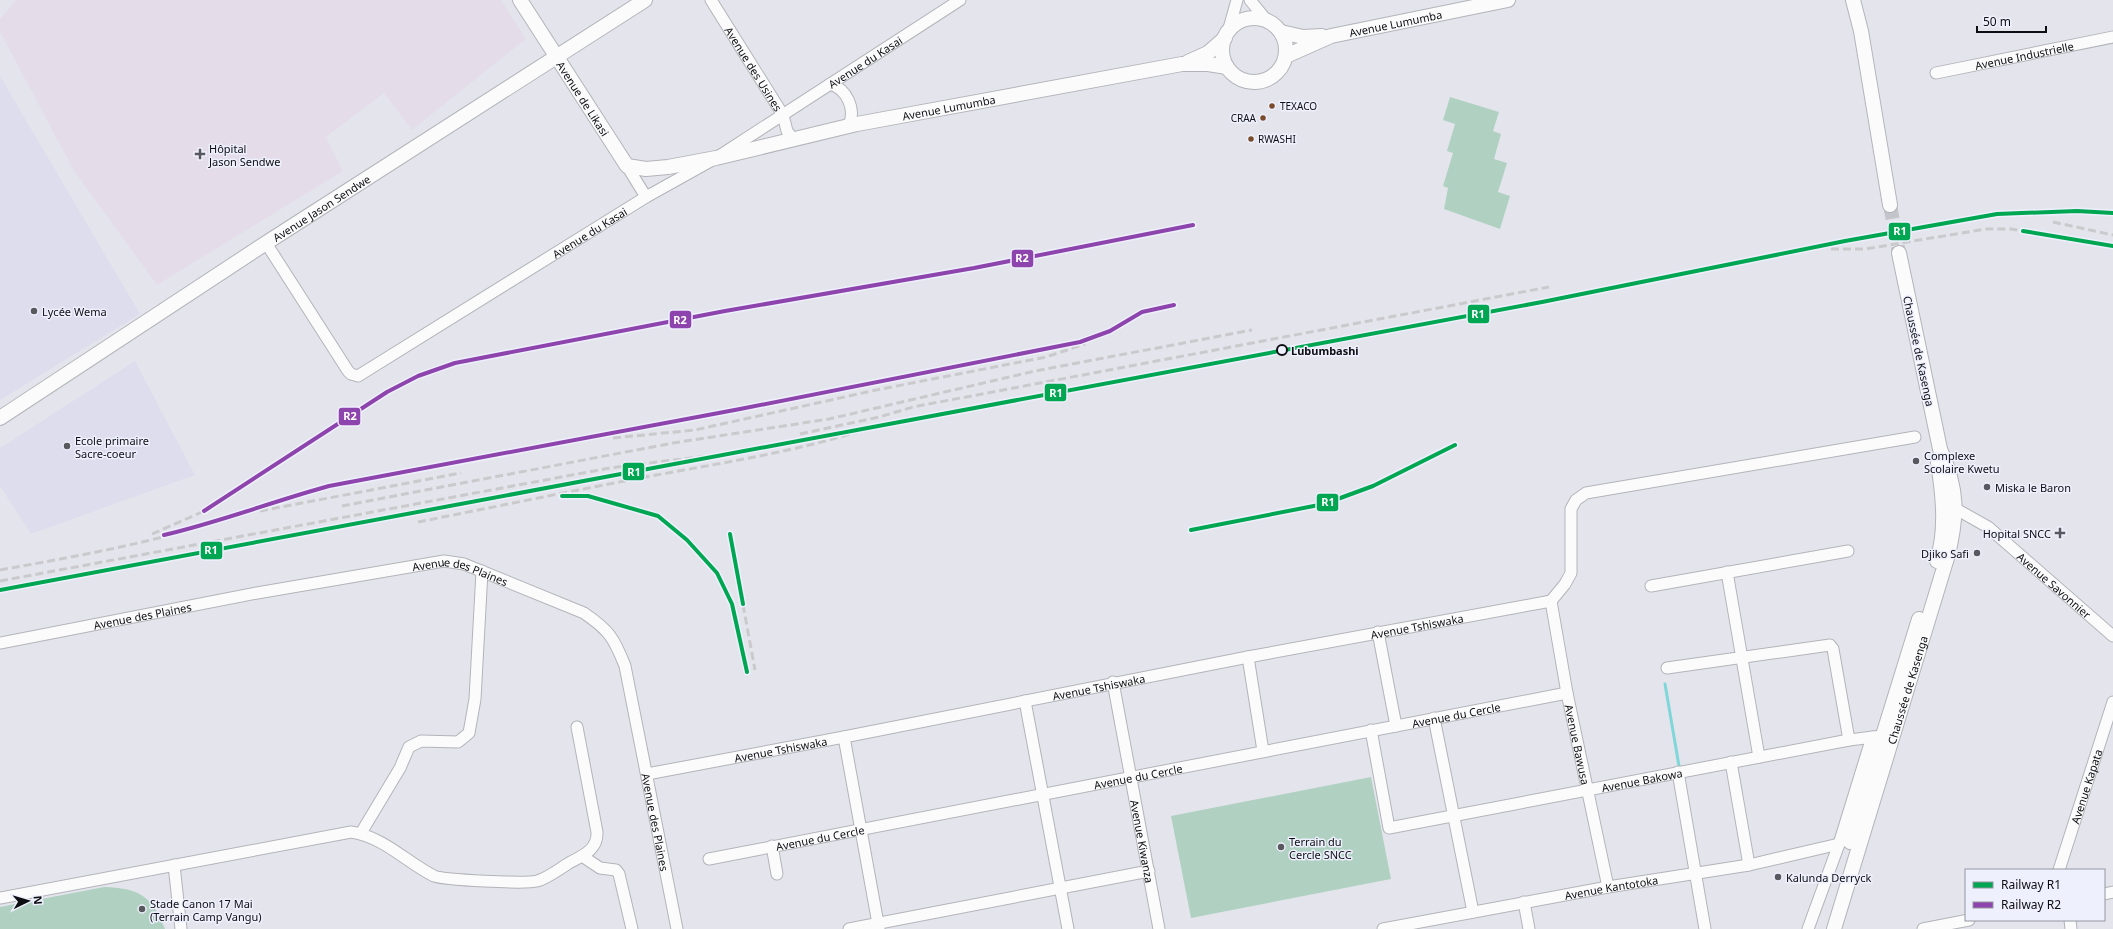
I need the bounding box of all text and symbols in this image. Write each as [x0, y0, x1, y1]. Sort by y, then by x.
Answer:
street label: Avenue Lumumba [1348, 6, 1443, 40]
scale bar [1977, 8, 2046, 34]
text: 50 m [1983, 13, 2011, 30]
street label: Avenue des Usines [722, 23, 786, 114]
street label: Avenue du Kasai [825, 32, 905, 91]
street label: Avenue Industrielle [1973, 38, 2075, 72]
street label: Avenue de Likasi [554, 58, 613, 139]
street label: Avenue Lumumba [901, 91, 997, 123]
place label: TEXACO [1280, 99, 1317, 113]
marker: TEXACO [1267, 101, 1277, 111]
place label: CRAA [1231, 111, 1257, 125]
marker: CRAA [1258, 113, 1268, 123]
place label: RWASHI [1258, 132, 1296, 146]
marker: RWASHI [1246, 134, 1256, 144]
place label: Hôpital Jason Sendwe [208, 141, 280, 169]
marker: Hôpital Jason Sendwe [194, 148, 206, 160]
street label: Avenue Jason Sendwe [270, 171, 373, 244]
street label: Avenue du Kasai [549, 203, 630, 261]
line badge: R1 [1888, 222, 1911, 241]
text: R1 [1893, 223, 1907, 238]
line badge: R2 [1011, 249, 1034, 268]
text: R2 [1015, 250, 1029, 265]
street label: Chaussée de Kasenga [1900, 294, 1938, 408]
place label: Lycée Wema [42, 304, 107, 319]
line badge: R1 [1467, 304, 1490, 324]
marker: Lycée Wema [29, 306, 39, 316]
text: R1 [1471, 306, 1485, 321]
line badge: R2 [669, 310, 692, 329]
text: R2 [673, 312, 687, 327]
place label: Lubumbashi [1291, 343, 1359, 358]
marker: Lubumbashi [1276, 344, 1288, 356]
line badge: R1 [1044, 383, 1067, 402]
text: R1 [1049, 385, 1063, 400]
line badge: R2 [338, 407, 361, 426]
text: R2 [343, 408, 357, 423]
place label: Ecole primaire Sacre-coeur [75, 433, 149, 461]
marker: Ecole primaire Sacre-coeur [62, 441, 72, 451]
place label: Complexe Scolaire Kwetu [1924, 448, 2000, 476]
marker: Complexe Scolaire Kwetu [1911, 456, 1921, 466]
line badge: R1 [622, 462, 645, 481]
text: R1 [627, 464, 641, 479]
place label: Miska le Baron [1995, 480, 2071, 495]
marker: Miska le Baron [1982, 482, 1992, 492]
line badge: R1 [1316, 493, 1339, 512]
text: R1 [1321, 494, 1335, 509]
place label: Hopital SNCC [1983, 526, 2051, 541]
marker: Hopital SNCC [2054, 527, 2066, 539]
line badge: R1 [200, 541, 223, 560]
text: R1 [204, 542, 218, 557]
place label: Djiko Safi [1921, 546, 1969, 561]
marker: Djiko Safi [1972, 548, 1982, 558]
street label: Avenue Savonnier [2014, 549, 2095, 622]
street label: Avenue des Plaines [411, 554, 510, 589]
street label: Avenue des Plaines [92, 598, 193, 632]
street label: Avenue Tshiswaka [1369, 610, 1464, 642]
street label: Chaussée de Kasenga [1883, 634, 1930, 746]
street label: Avenue Tshiswaka [1051, 670, 1146, 703]
street label: Avenue du Cercle [1411, 699, 1502, 730]
street label: Avenue Bawusa [1562, 703, 1594, 786]
street label: Avenue Tshiswaka [733, 733, 828, 765]
street label: Avenue Kapata [2067, 747, 2105, 825]
street label: Avenue du Cercle [1093, 760, 1184, 792]
street label: Avenue Bakowa [1600, 765, 1683, 795]
street label: Avenue des Plaines [639, 772, 673, 872]
street label: Avenue Kiwanza [1128, 798, 1158, 884]
street label: Avenue du Cercle [774, 822, 865, 853]
place label: Terrain du Cercle SNCC [1289, 834, 1352, 862]
marker: Terrain du Cercle SNCC [1276, 842, 1286, 852]
legend [1965, 869, 2105, 921]
place label: Kalunda Derryck [1786, 870, 1871, 885]
street label: Avenue Kantotoka [1563, 872, 1659, 902]
marker: Kalunda Derryck [1773, 872, 1783, 882]
text: Railway R1 [2001, 876, 2061, 893]
north arrow [8, 881, 48, 921]
text: N [31, 895, 46, 905]
place label: Stade Canon 17 Mai (Terrain Camp Vangu) [150, 896, 262, 924]
text: Railway R2 [2001, 896, 2061, 913]
marker: Stade Canon 17 Mai (Terrain Camp Vangu) [137, 904, 147, 914]

